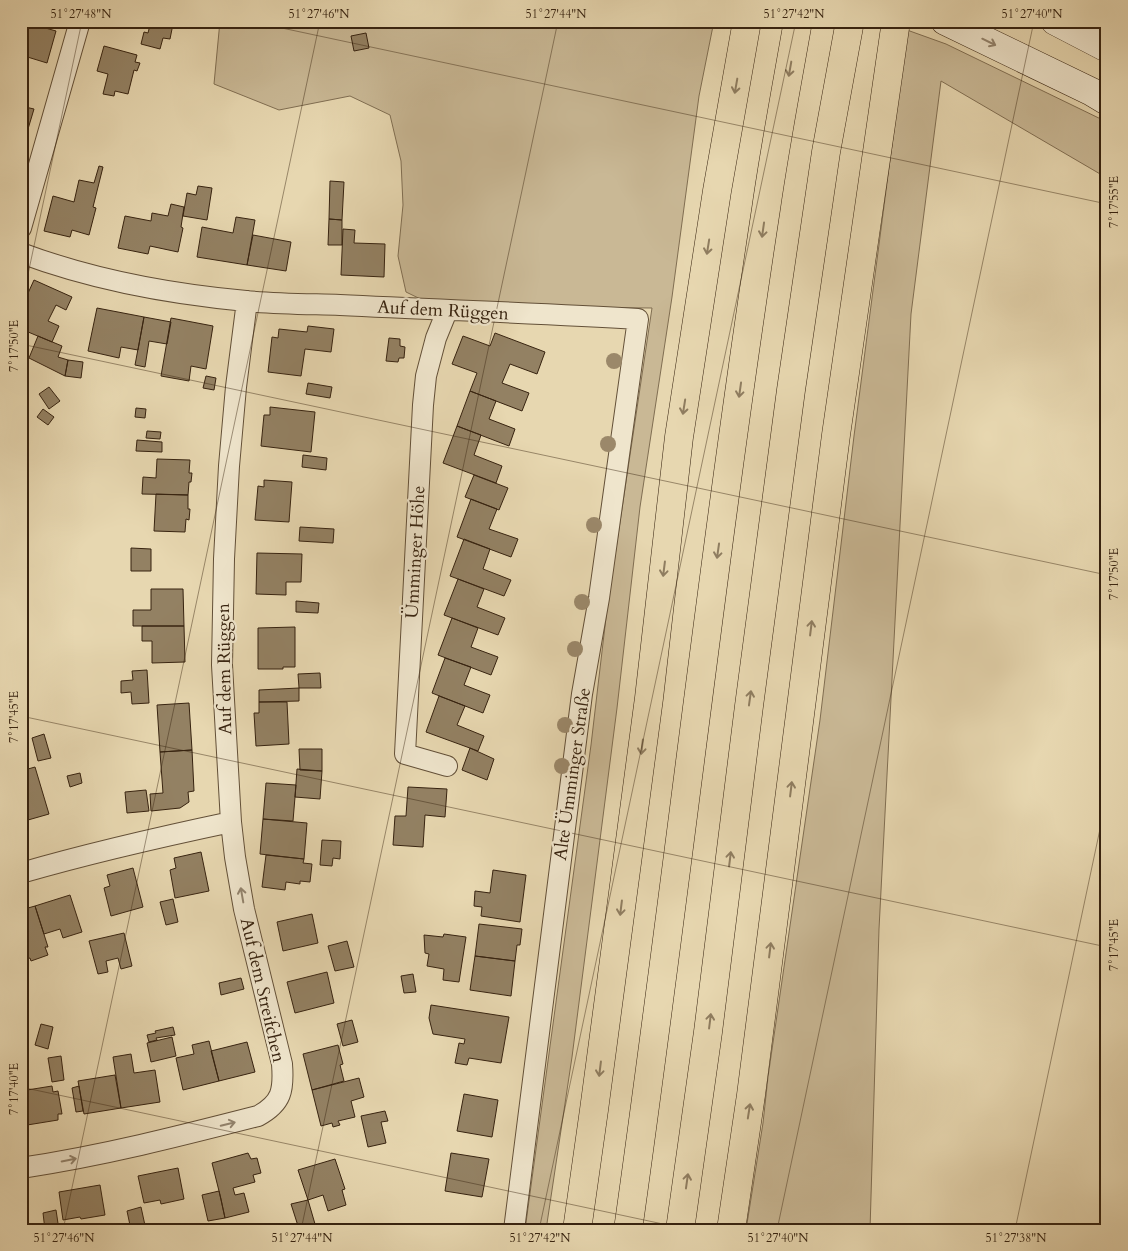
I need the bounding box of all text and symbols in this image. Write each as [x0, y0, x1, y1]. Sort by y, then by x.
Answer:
text: 51°27'48"N [51, 6, 112, 22]
text: 51°27'46"N [289, 6, 350, 22]
text: 51°27'44"N [526, 6, 587, 22]
text: 51°27'42"N [764, 6, 825, 22]
text: 51°27'40"N [1002, 6, 1063, 22]
one-way arrow [981, 38, 996, 48]
one-way arrow [784, 61, 794, 77]
one-way arrow [730, 78, 740, 94]
text: 7°17'55"E [1106, 176, 1122, 228]
one-way arrow [758, 221, 768, 237]
one-way arrow [703, 238, 713, 254]
street label: Auf dem Rüggen [377, 295, 510, 326]
text: 7°17'50"E [6, 320, 22, 372]
one-way arrow [735, 382, 745, 398]
one-way arrow [678, 399, 688, 415]
street label: Ümminger Höhe [400, 485, 431, 619]
one-way arrow [713, 543, 723, 559]
text: 7°17'50"E [1106, 548, 1122, 600]
one-way arrow [659, 560, 669, 576]
street label: Auf dem Rüggen [211, 602, 238, 735]
one-way arrow [806, 620, 816, 636]
street label: Alte Ümminger Straße [548, 686, 597, 862]
one-way arrow [745, 690, 755, 706]
text: 7°17'45"E [6, 691, 22, 743]
one-way arrow [637, 739, 647, 755]
one-way arrow [786, 781, 796, 797]
one-way arrow [725, 852, 735, 868]
one-way arrow [236, 888, 246, 904]
one-way arrow [616, 900, 626, 916]
street label: Auf dem Streifchen [234, 916, 291, 1065]
text: 7°17'45"E [1106, 919, 1122, 971]
one-way arrow [765, 943, 775, 959]
one-way arrow [705, 1013, 715, 1029]
one-way arrow [595, 1061, 605, 1077]
text: 7°17'40"E [6, 1063, 22, 1115]
one-way arrow [744, 1104, 754, 1120]
one-way arrow [219, 1119, 235, 1128]
one-way arrow [61, 1155, 77, 1165]
one-way arrow [682, 1174, 692, 1190]
text: 51°27'46"N [34, 1230, 95, 1246]
text: 51°27'44"N [272, 1230, 333, 1246]
text: 51°27'42"N [510, 1230, 571, 1246]
text: 51°27'40"N [748, 1230, 809, 1246]
text: 51°27'38"N [986, 1230, 1047, 1246]

